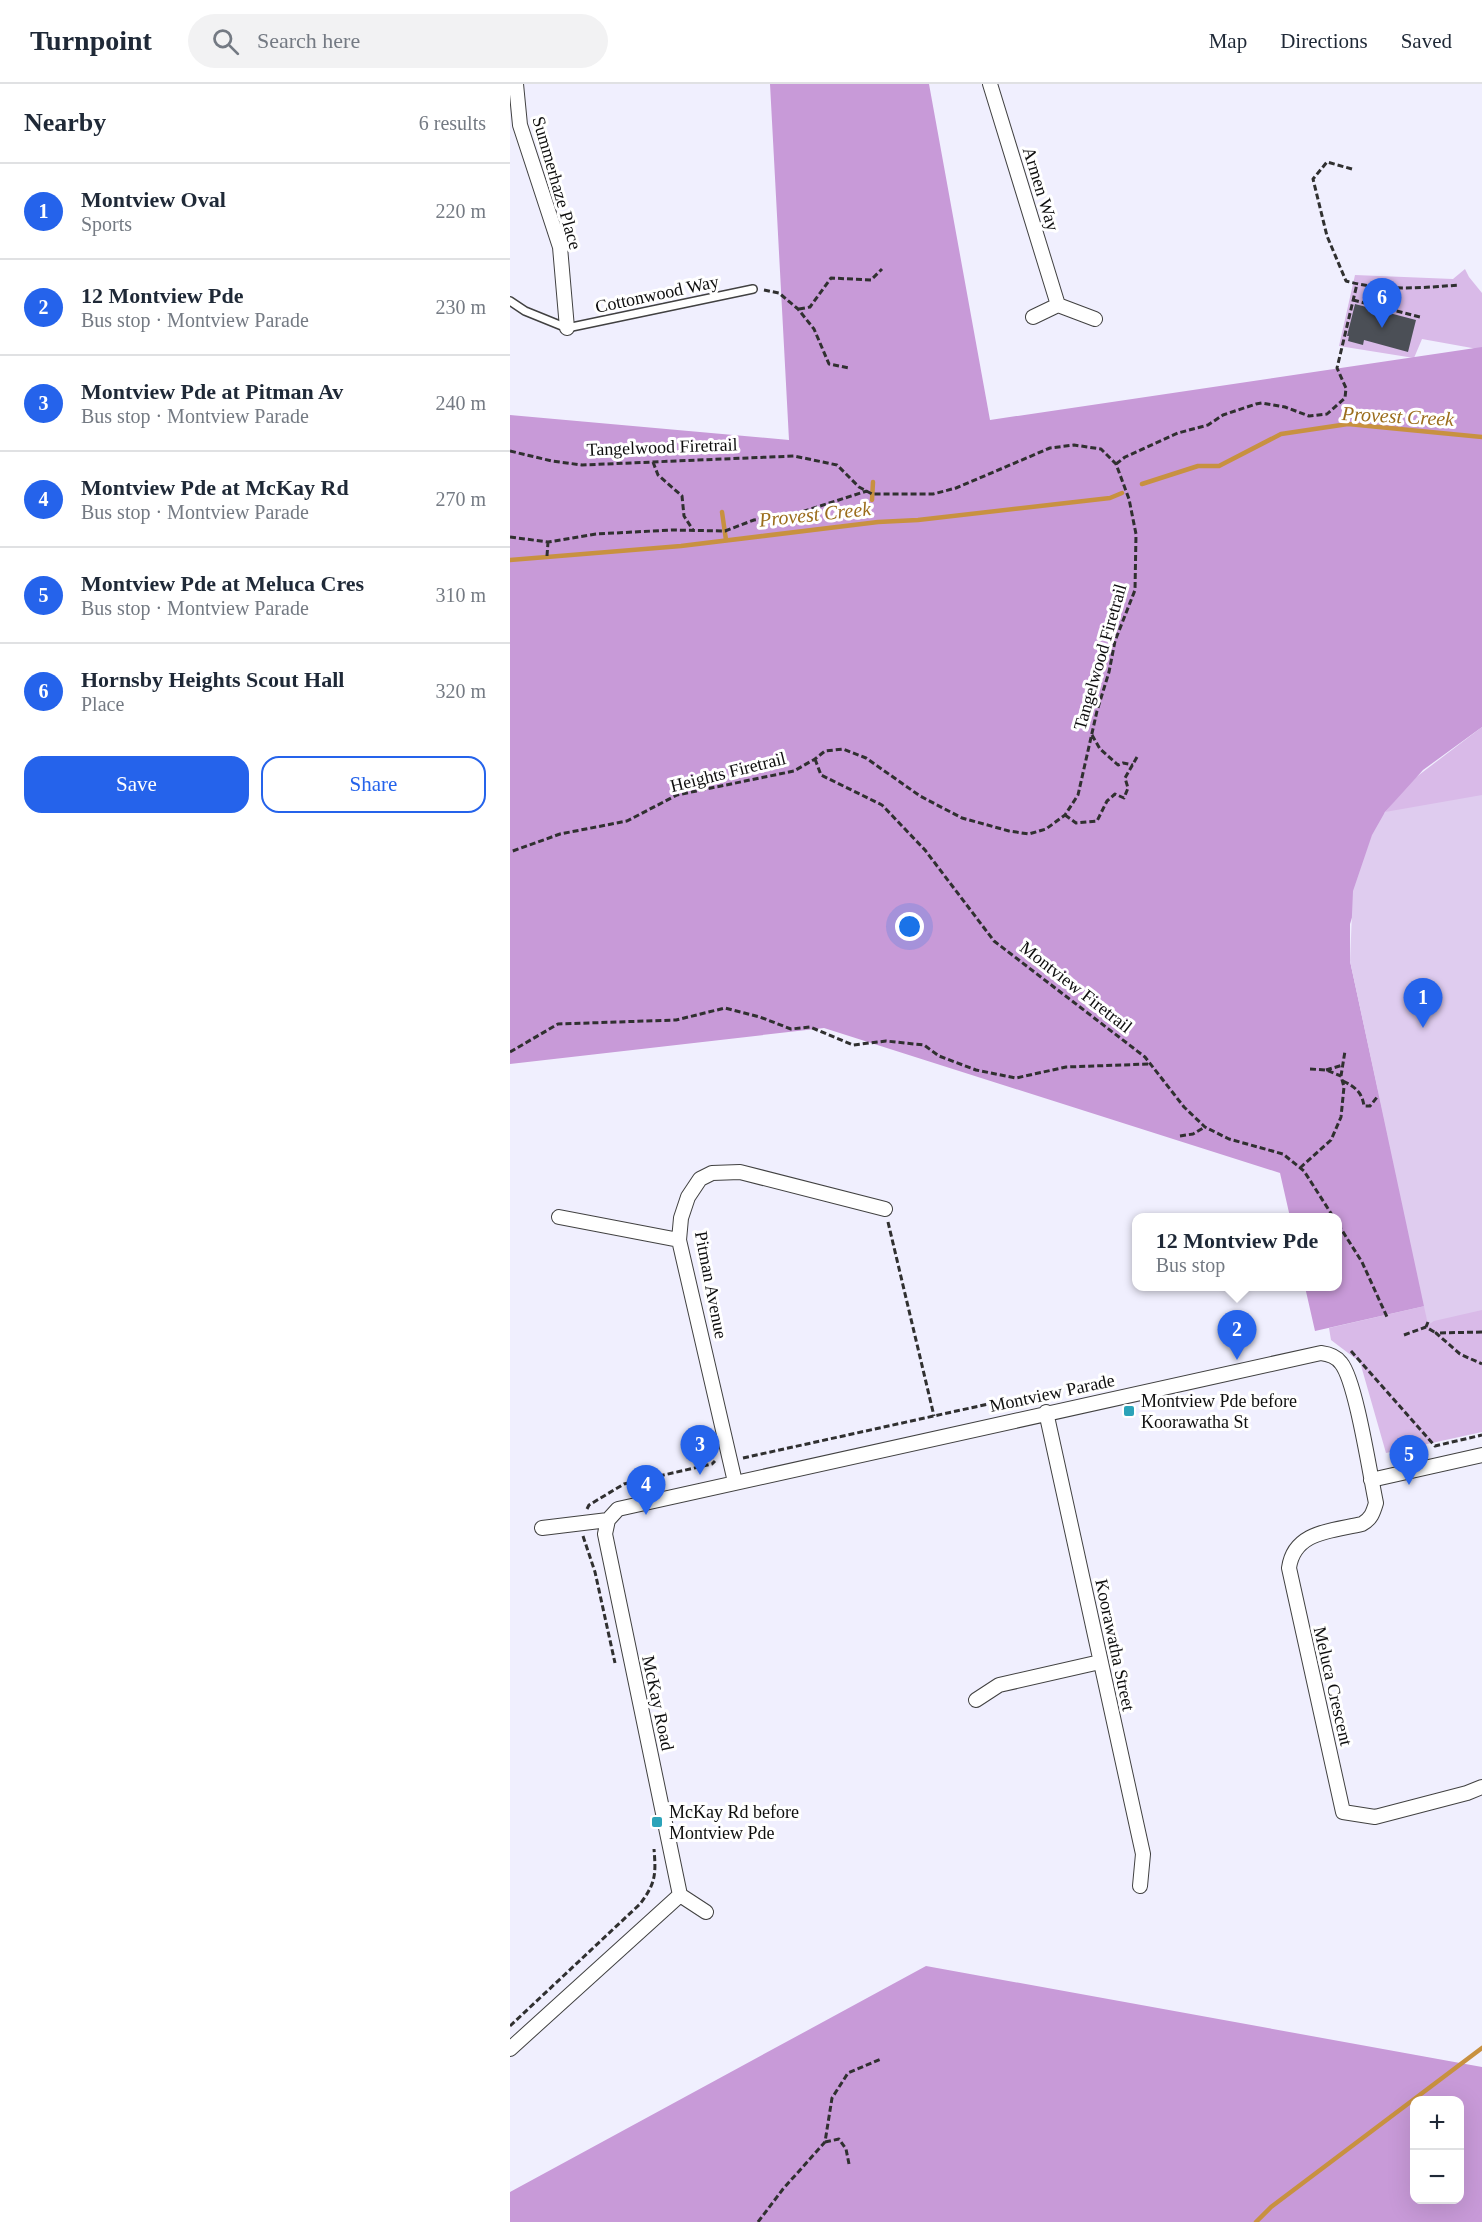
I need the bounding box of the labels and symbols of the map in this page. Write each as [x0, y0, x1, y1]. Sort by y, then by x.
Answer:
street label: Summerhaze Place [528, 114, 586, 252]
street label: Armen Way [1019, 145, 1063, 233]
street label: Cottonwood Way [593, 271, 721, 317]
pin: 6 [1362, 278, 1402, 328]
water label: Provest Creek [1340, 402, 1456, 430]
street label: Tangelwood Firetrail [586, 434, 738, 460]
water label: Provest Creek [757, 497, 873, 531]
street label: Tangelwood Firetrail [1070, 582, 1130, 732]
street label: Heights Firetrail [668, 748, 788, 796]
your location [895, 912, 924, 941]
street label: Montview Firetrail [1016, 937, 1136, 1037]
pin: 1 [1404, 978, 1442, 1028]
street label: Pitman Avenue [691, 1230, 731, 1340]
pin: 2 [1218, 1310, 1256, 1360]
street label: Montview Parade [988, 1370, 1116, 1416]
place label: Montview Pde before Koorawatha St [1141, 1391, 1297, 1432]
marker: Montview Pde before Koorawatha St [1122, 1404, 1136, 1418]
pin: 3 [680, 1426, 720, 1475]
pin: 5 [1390, 1436, 1428, 1485]
pin: 4 [626, 1466, 666, 1515]
street label: Koorawatha Street [1091, 1577, 1139, 1713]
street label: Meluca Crescent [1310, 1625, 1356, 1747]
street label: McKay Road [638, 1654, 678, 1752]
place label: McKay Rd before Montview Pde [669, 1802, 799, 1843]
marker: McKay Rd before Montview Pde [650, 1815, 664, 1829]

